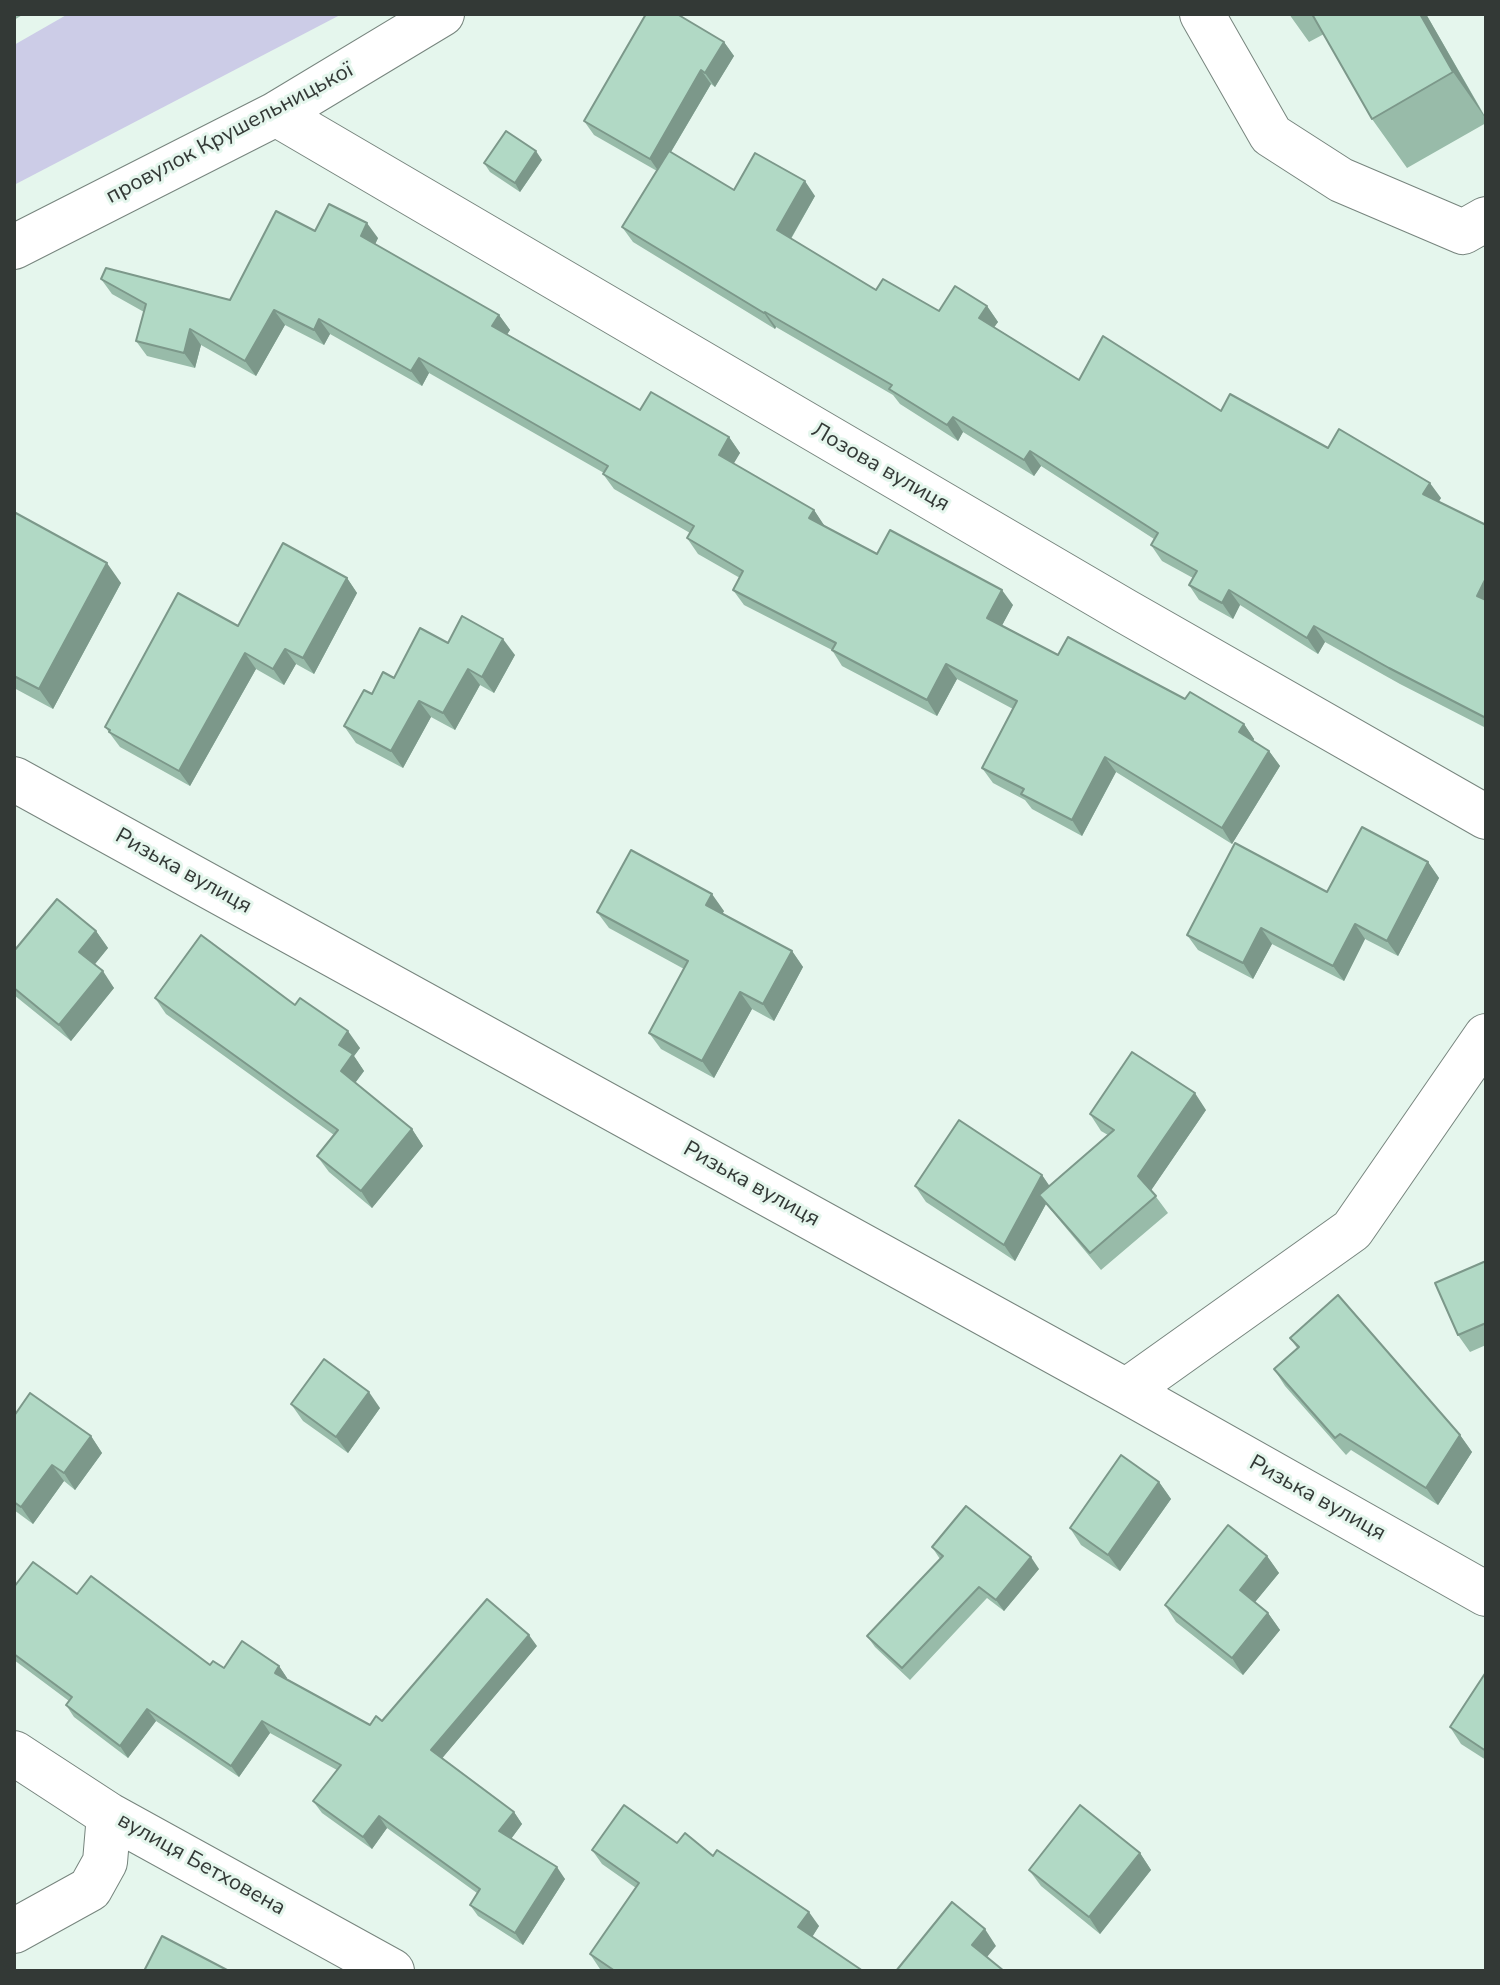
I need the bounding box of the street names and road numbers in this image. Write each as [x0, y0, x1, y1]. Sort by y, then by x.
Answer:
street label: провулок Крушельницької [102, 58, 358, 210]
street label: Лозова вулиця [806, 418, 954, 518]
street label: Ризька вулиця [110, 824, 256, 920]
street label: Ризька вулиця [678, 1137, 824, 1233]
street label: Ризька вулиця [1244, 1451, 1390, 1547]
street label: вулиця Бетховена [112, 1808, 290, 1922]

